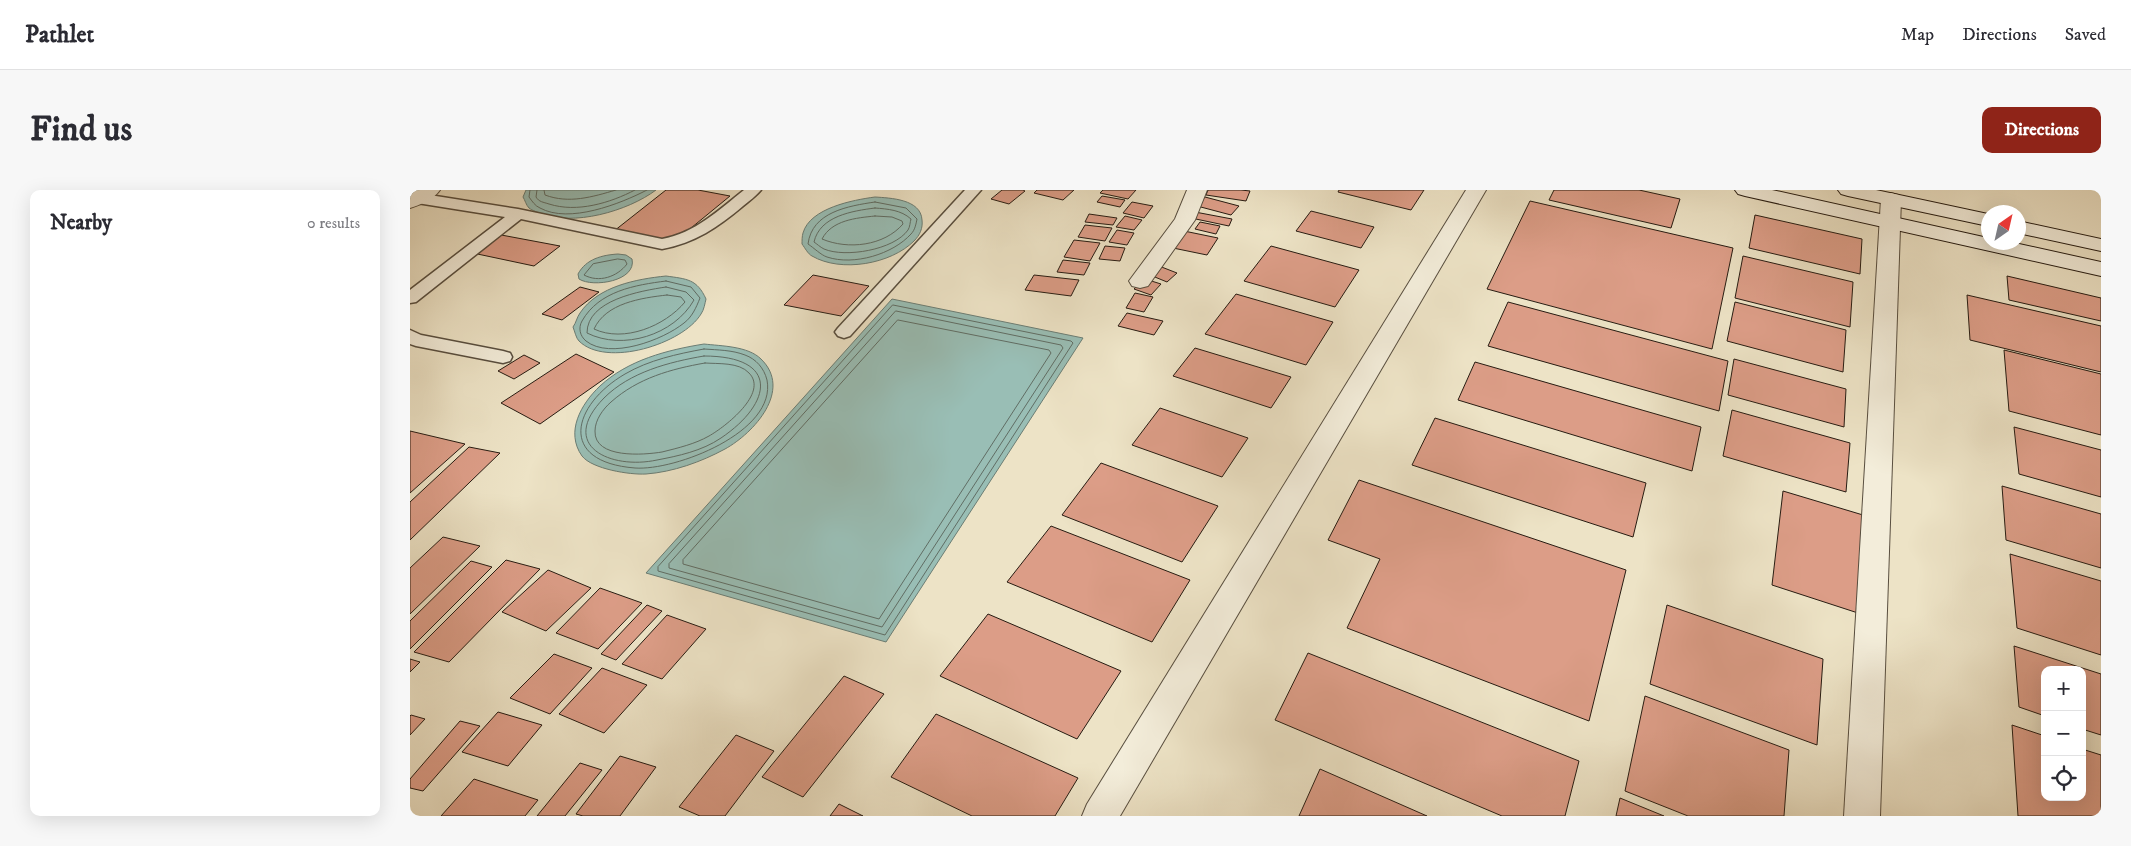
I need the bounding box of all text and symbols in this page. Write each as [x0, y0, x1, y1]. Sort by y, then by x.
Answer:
text: Pathlet [25, 20, 94, 50]
text: Map [1901, 24, 1934, 46]
text: Directions [1962, 24, 2037, 46]
text: Saved [2065, 24, 2106, 46]
button: Directions [1982, 107, 2101, 153]
text: Find us [30, 108, 132, 152]
north arrow [1981, 205, 2026, 250]
text: Nearby [50, 210, 112, 236]
text: 0 results [307, 213, 360, 233]
map controls [2041, 666, 2086, 801]
button: + [2041, 666, 2086, 711]
button: − [2041, 711, 2086, 756]
button: locate [2041, 756, 2086, 801]

